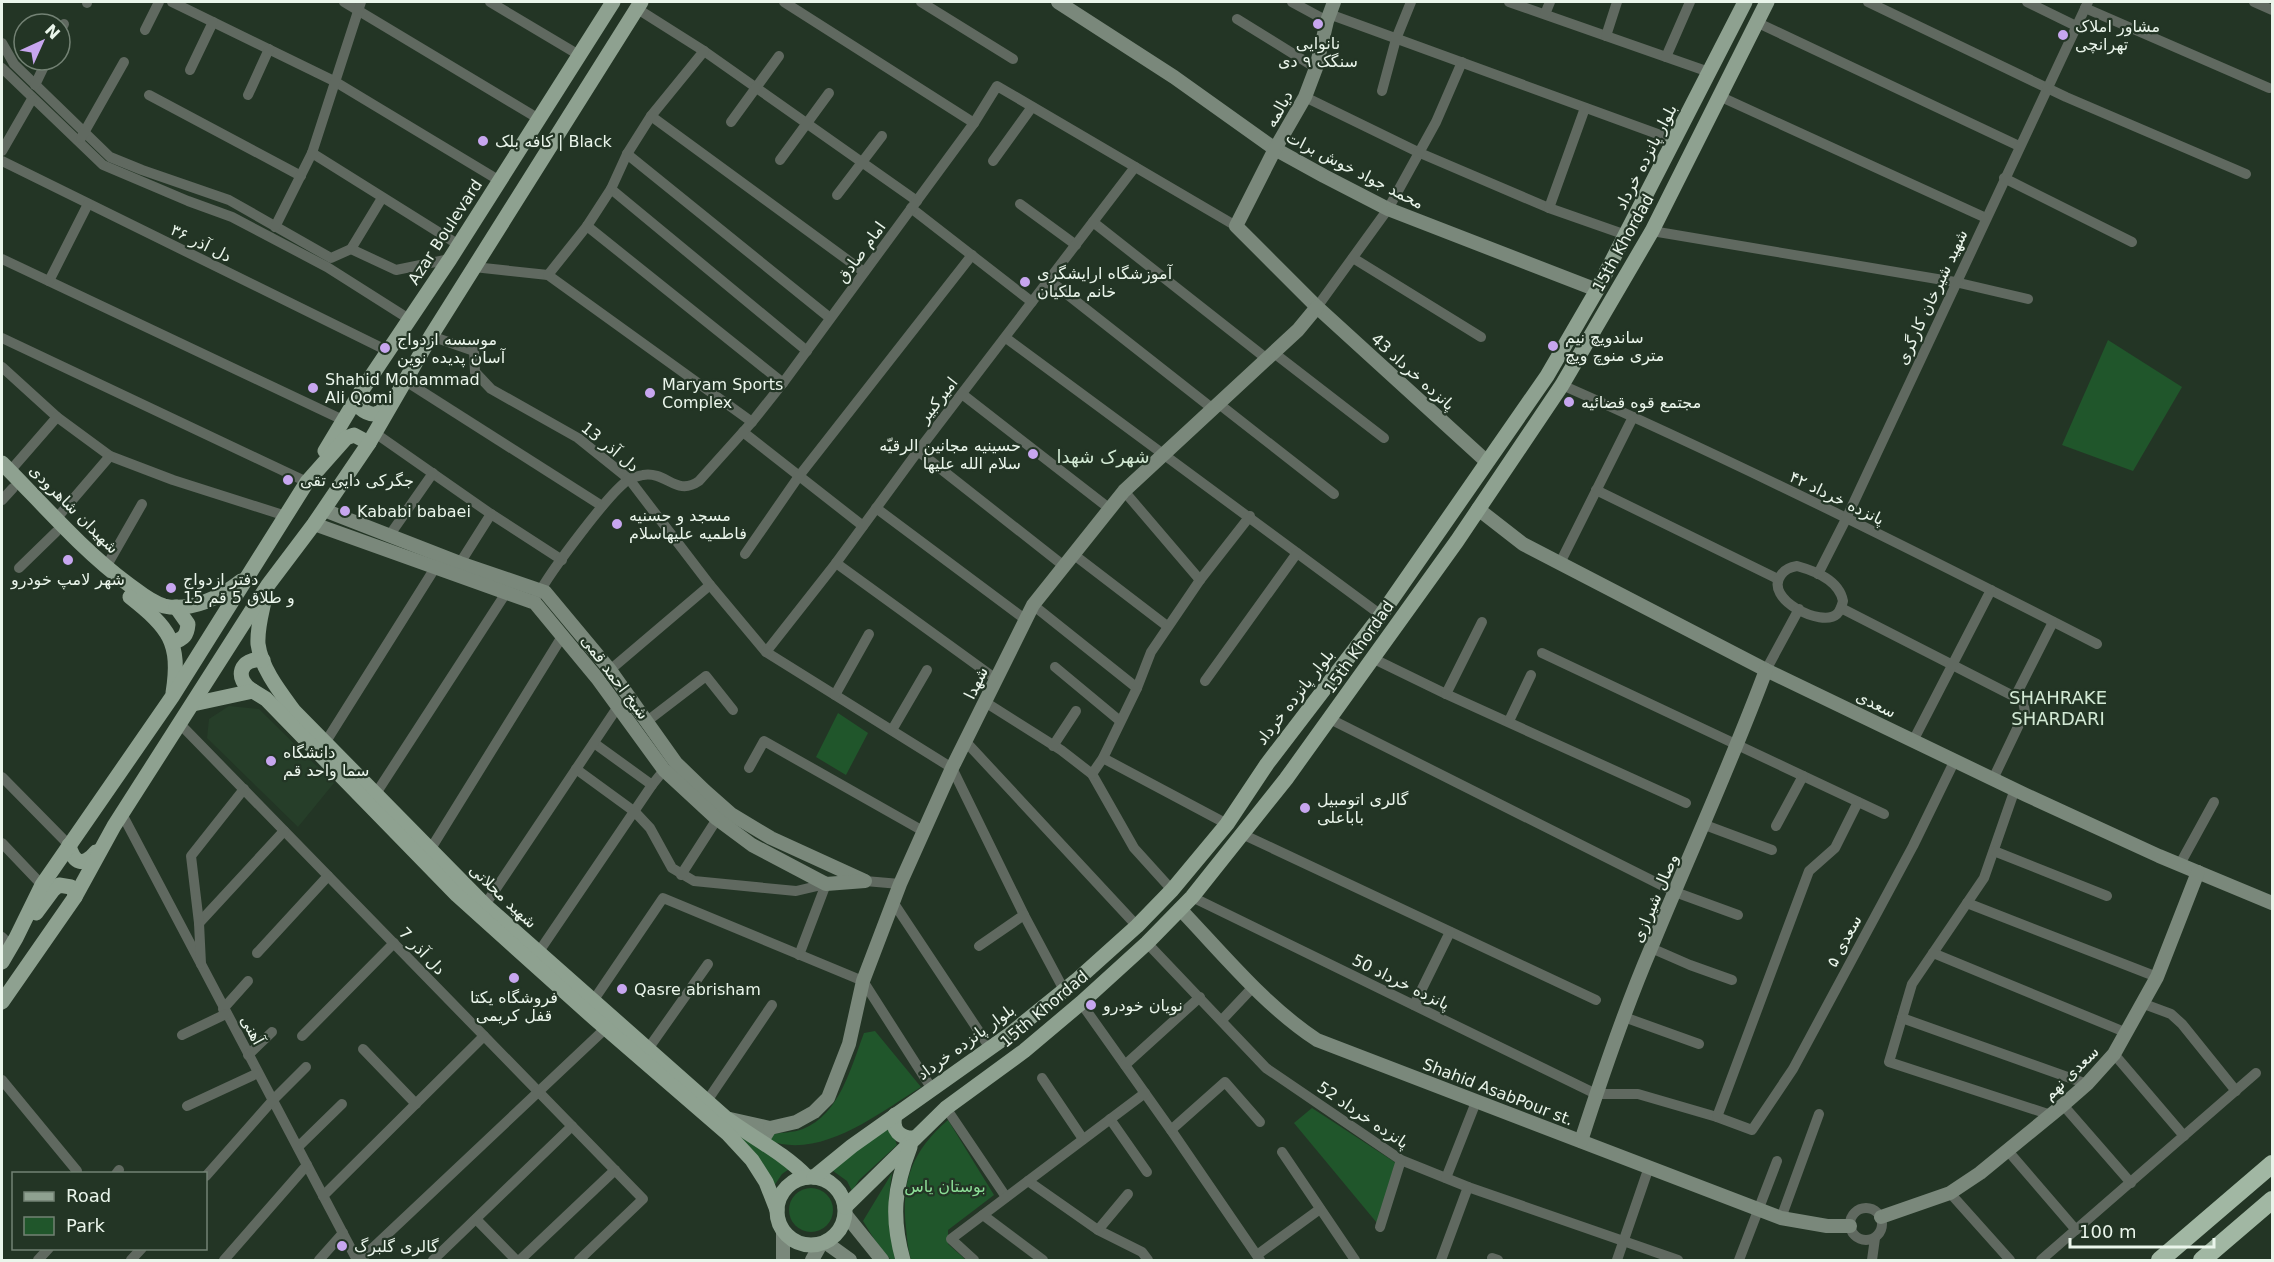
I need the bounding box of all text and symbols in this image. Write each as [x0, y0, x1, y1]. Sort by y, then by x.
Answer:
north arrow [12, 12, 72, 72]
marker: نانوایی سنگک ۹ دی [1311, 17, 1325, 31]
place label: مشاور املاک تهرانچی [2075, 17, 2160, 55]
text: N [41, 20, 64, 43]
marker: مشاور املاک تهرانچی [2056, 28, 2070, 42]
place label: نانوایی سنگک ۹ دی [1278, 34, 1358, 71]
street label: دیالمه [1261, 87, 1297, 131]
street label: بلوار پانزده خرداد [1611, 101, 1682, 213]
street label: محمد جواد خوش برات [1283, 127, 1427, 214]
place label: کافه بلک | Black [495, 132, 612, 151]
marker: کافه بلک | Black [476, 134, 490, 148]
street label: Azar Boulevard [404, 176, 486, 288]
street label: 15th Khordad [1588, 191, 1658, 295]
street label: امام صادق [832, 218, 890, 286]
street label: دل آذر ۳۶ [167, 220, 235, 267]
street label: شهید شیرخان کارگری [1892, 226, 1973, 368]
place label: آموزشگاه ارایشگری خانم ملکیان [1037, 264, 1174, 301]
marker: آموزشگاه ارایشگری خانم ملکیان [1018, 275, 1032, 289]
place label: ساندویچ نیم متری منوچ ویچ [1565, 328, 1664, 366]
street label: پانزده خرداد 43 [1367, 329, 1459, 415]
place label: موسسه ازدواج آسان پدیده نوین [397, 330, 507, 368]
marker: ساندویچ نیم متری منوچ ویچ [1546, 339, 1560, 353]
marker: موسسه ازدواج آسان پدیده نوین [378, 341, 392, 355]
place label: Shahid Mohammad Ali Qomi [325, 370, 480, 407]
street label: امیرکبیر [914, 373, 963, 428]
place label: Maryam Sports Complex [662, 375, 783, 412]
marker: Shahid Mohammad Ali Qomi [306, 381, 320, 395]
marker: Maryam Sports Complex [643, 386, 657, 400]
place label: مجتمع قوه قضائیه [1581, 393, 1701, 413]
marker: مجتمع قوه قضائیه [1562, 395, 1576, 409]
street label: دل آذر 13 [577, 418, 643, 477]
place label: حسینیه مجانین الرقیّه سلام الله علیها [879, 436, 1021, 474]
district label: شهرک شهدا [1057, 446, 1149, 468]
marker: حسینیه مجانین الرقیّه سلام الله علیها [1026, 447, 1040, 461]
street label: شهیدان شاهرودی [25, 460, 123, 558]
street label: پانزده خرداد ۴۲ [1786, 467, 1887, 530]
place label: جگرکی دایی تقی [300, 471, 414, 491]
marker: جگرکی دایی تقی [281, 473, 295, 487]
place label: Kababi babaei [357, 502, 471, 521]
marker: Kababi babaei [338, 504, 352, 518]
place label: مسجد و حسنیه فاطمیه علیهاسلام [629, 506, 747, 544]
marker: مسجد و حسنیه فاطمیه علیهاسلام [610, 517, 624, 531]
marker: شهر لامپ خودرو [61, 553, 75, 567]
place label: شهر لامپ خودرو [10, 570, 125, 590]
place label: دفتر ازدواج 15 و طلاق 5 قم [183, 570, 295, 608]
marker: دفتر ازدواج 15 و طلاق 5 قم [164, 581, 178, 595]
street label: 15th Khordad [1320, 597, 1398, 697]
street label: شیخ احمد قمی [576, 631, 653, 724]
street label: بلوار پانزده خرداد [1252, 645, 1339, 749]
street label: شهدا [960, 664, 993, 703]
street label: سعدی [1853, 686, 1899, 722]
district label: SHAHRAKE SHARDARI [2009, 687, 2107, 729]
place label: دانشگاه سما واحد قم [283, 743, 369, 781]
marker: دانشگاه سما واحد قم [264, 754, 278, 768]
place label: گالری اتومبیل باباعلی [1317, 790, 1409, 827]
marker: گالری اتومبیل باباعلی [1298, 801, 1312, 815]
street label: وصال شیرازی [1628, 851, 1683, 946]
street label: شهید محلاتی [465, 860, 541, 933]
street label: سعدی ۵ [1823, 912, 1865, 970]
street label: دل آذر 7 [394, 923, 449, 979]
street label: پانزده خرداد 50 [1349, 950, 1453, 1015]
street label: 15th Khordad [996, 967, 1092, 1051]
marker: فروشگاه یکتا قفل کریمی [507, 971, 521, 985]
place label: Qasre abrisham [634, 980, 761, 999]
marker: Qasre abrisham [615, 982, 629, 996]
place label: فروشگاه یکتا قفل کریمی [470, 988, 558, 1026]
place label: نویان خودرو [1102, 996, 1183, 1016]
marker: نویان خودرو [1084, 998, 1098, 1012]
street label: بلوار پانزده خرداد [914, 1000, 1019, 1085]
street label: آهنی [236, 1012, 269, 1050]
street label: سعدی نهم [2039, 1042, 2103, 1105]
street label: Shahid AsabPour st. [1420, 1055, 1576, 1129]
street label: پانزده خرداد 52 [1313, 1077, 1412, 1153]
legend [12, 1172, 207, 1250]
park label: بوستان یاس [904, 1177, 986, 1197]
text: Road [66, 1185, 111, 1206]
scale bar [2070, 1211, 2214, 1249]
text: Park [66, 1215, 105, 1236]
text: 100 m [2079, 1221, 2137, 1242]
place label: گالری گلبرگ [354, 1237, 439, 1257]
marker: گالری گلبرگ [335, 1239, 349, 1253]

